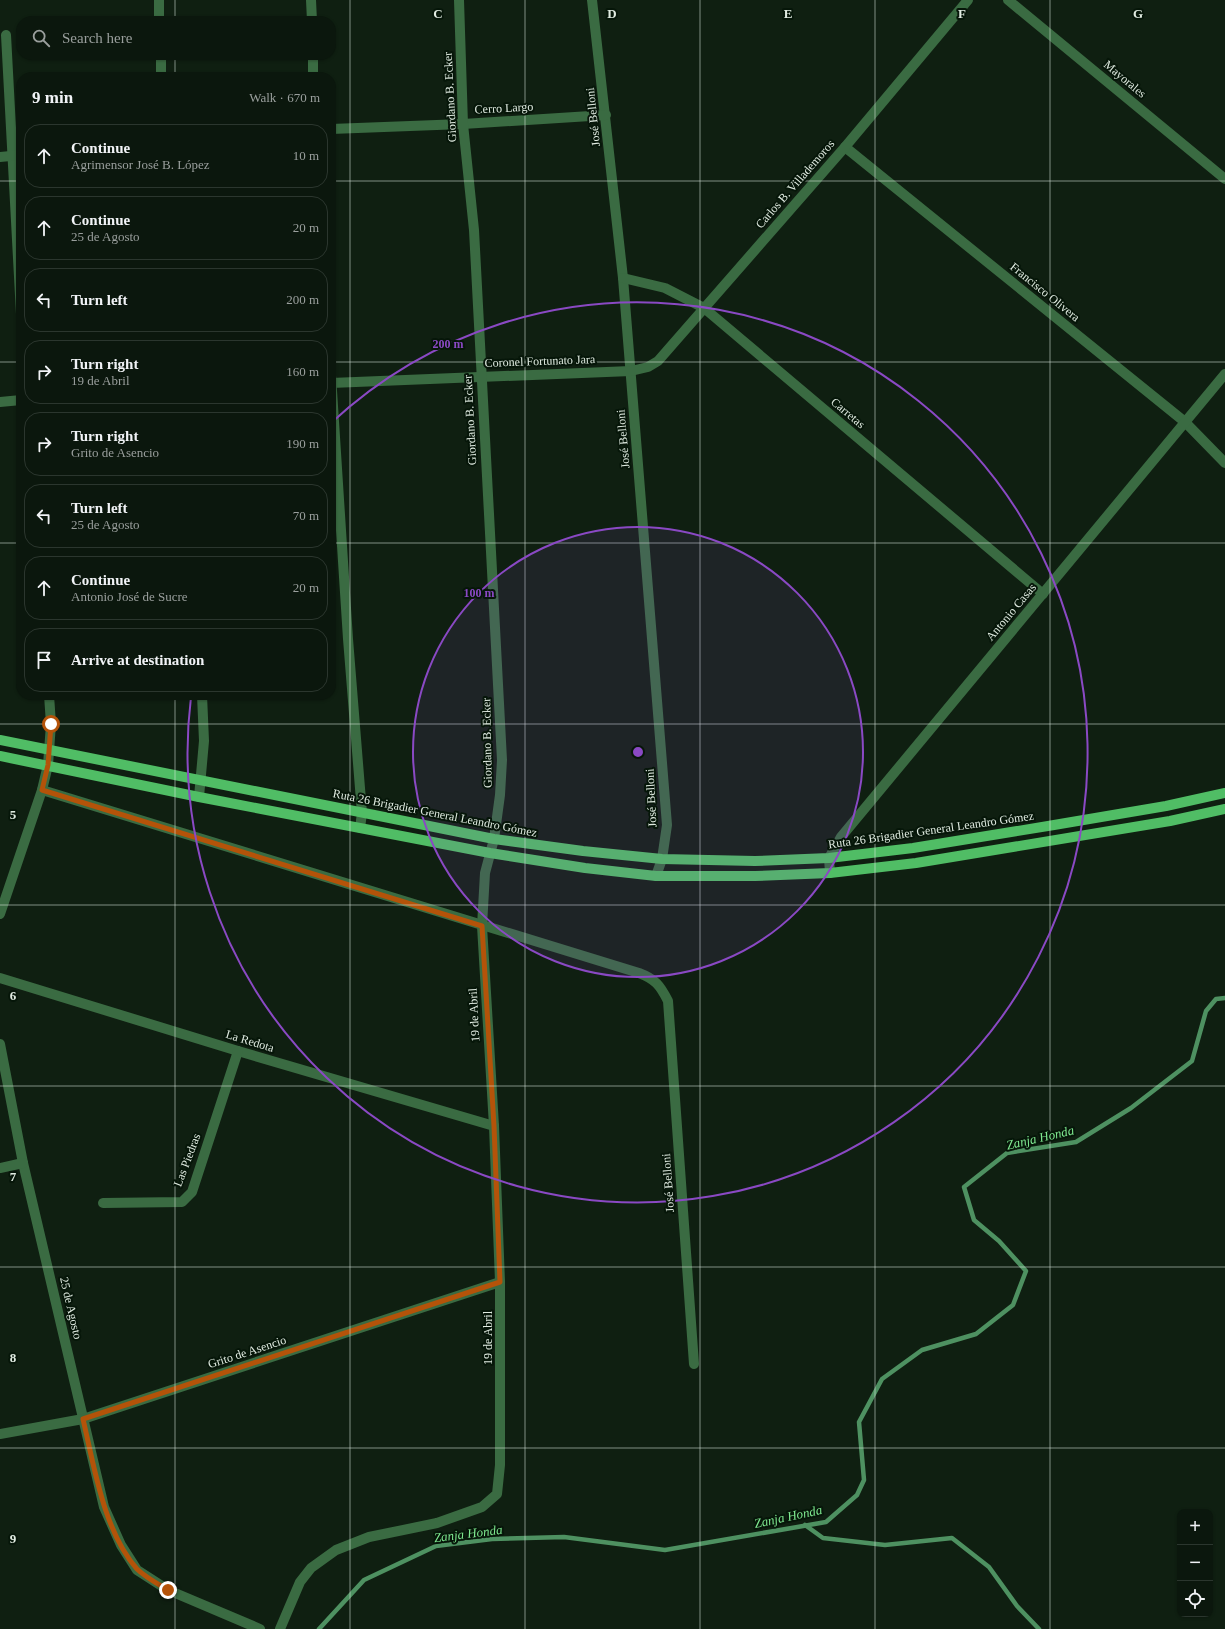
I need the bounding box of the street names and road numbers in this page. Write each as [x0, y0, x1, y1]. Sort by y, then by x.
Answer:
street label: Giordano B. Ecker [441, 52, 459, 142]
street label: Mayorales [1101, 57, 1149, 101]
street label: José Belloni [583, 86, 603, 147]
street label: Cerro Largo [474, 99, 534, 117]
street label: Carlos B. Villademoros [753, 137, 837, 231]
street label: Francisco Olivera [1007, 260, 1083, 325]
street label: Coronel Fortunato Jara [484, 352, 596, 370]
street label: Giordano B. Ecker [461, 375, 479, 465]
street label: Carretas [828, 395, 868, 431]
street label: José Belloni [613, 408, 633, 469]
street label: Antonio Casas [983, 580, 1039, 643]
street label: Giordano B. Ecker [479, 698, 495, 788]
street label: José Belloni [642, 768, 660, 828]
street label: Ruta 26 Brigadier General Leandro Gómez [332, 786, 538, 840]
street label: Ruta 26 Brigadier General Leandro Gómez [827, 809, 1035, 851]
street label: 19 de Abril [466, 987, 482, 1042]
street label: La Redota [224, 1027, 276, 1055]
street label: Las Piedras [170, 1131, 204, 1188]
street label: José Belloni [659, 1152, 677, 1213]
street label: 25 de Agosto [57, 1276, 85, 1340]
street label: 19 de Abril [481, 1310, 495, 1365]
street label: Grito de Asencio [206, 1333, 288, 1371]

